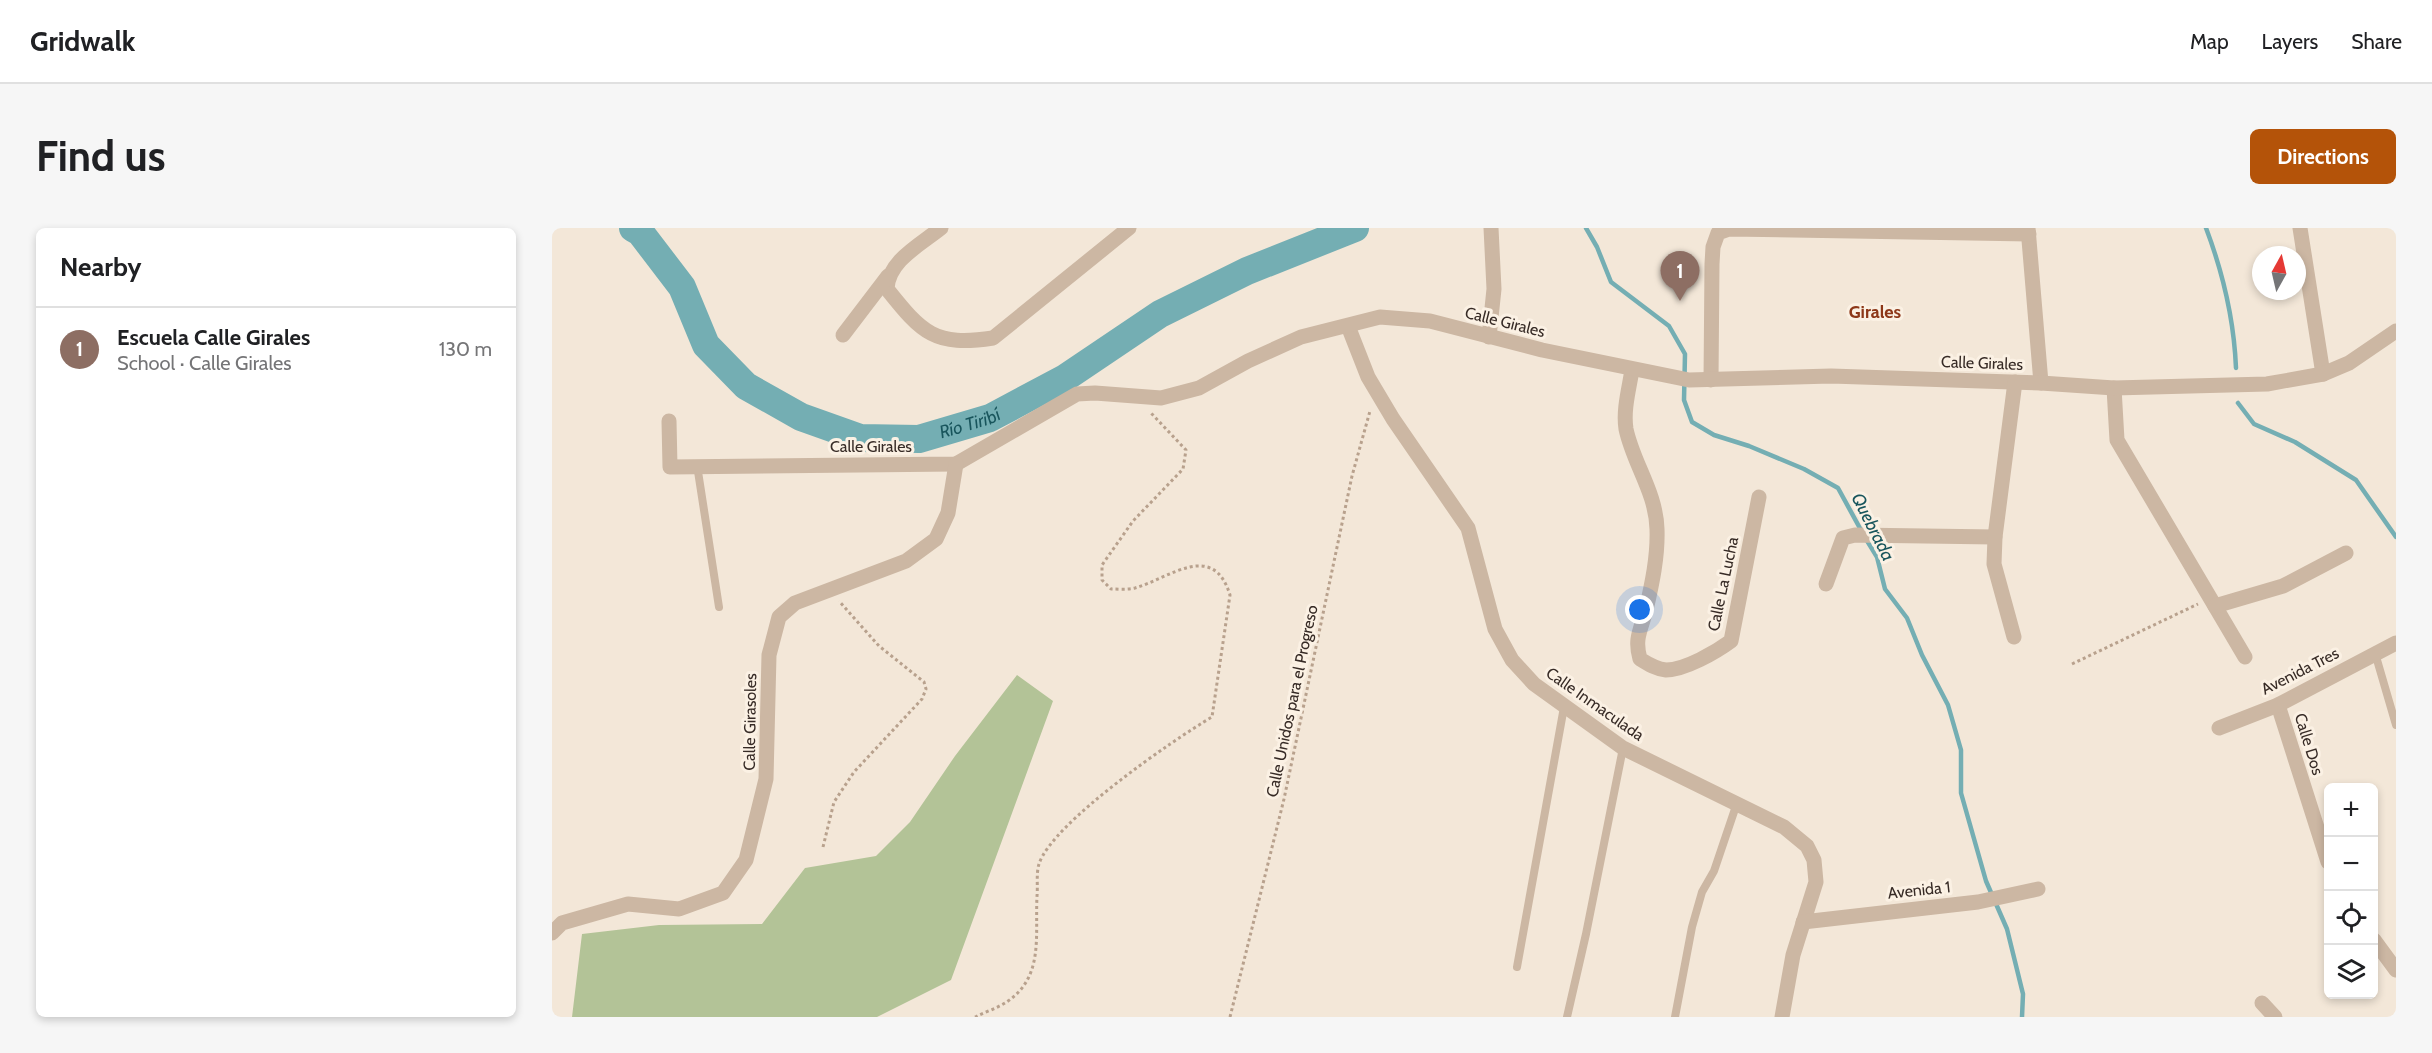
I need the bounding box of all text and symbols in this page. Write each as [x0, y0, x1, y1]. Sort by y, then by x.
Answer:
text: Gridwalk [30, 24, 135, 58]
text: Map [2190, 29, 2229, 54]
text: Layers [2262, 29, 2318, 54]
text: Share [2351, 29, 2402, 54]
button: Directions [2250, 129, 2396, 184]
text: Find us [36, 130, 165, 182]
north arrow [2252, 246, 2306, 300]
text: Nearby [60, 251, 141, 283]
pin: 1 [1660, 251, 1700, 301]
district label: Girales [1849, 301, 1902, 323]
street label: Calle Girales [1463, 303, 1547, 341]
text: Escuela Calle Girales [117, 324, 310, 351]
text: 1 [76, 337, 83, 361]
text: 130 m [439, 337, 492, 361]
text: School · Calle Girales [117, 351, 292, 375]
street label: Calle Girales [1941, 352, 2024, 374]
water label: Río Tiribí [937, 403, 1005, 443]
street label: Calle Girales [830, 437, 912, 456]
water label: Quebrada [1847, 489, 1899, 565]
street label: Calle La Lucha [1704, 535, 1742, 633]
your location [1625, 595, 1654, 624]
street label: Calle Unidos para el Progreso [1262, 603, 1322, 799]
street label: Avenida Tres [2258, 643, 2342, 699]
street label: Calle Inmaculada [1542, 663, 1648, 745]
street label: Calle Girasoles [740, 673, 760, 771]
street label: Calle Dos [2291, 711, 2328, 778]
map controls [2324, 783, 2378, 999]
button: + [2324, 783, 2378, 837]
button: − [2324, 837, 2378, 891]
street label: Avenida 1 [1887, 877, 1951, 903]
button: locate [2324, 891, 2378, 945]
button: layers [2324, 945, 2378, 999]

